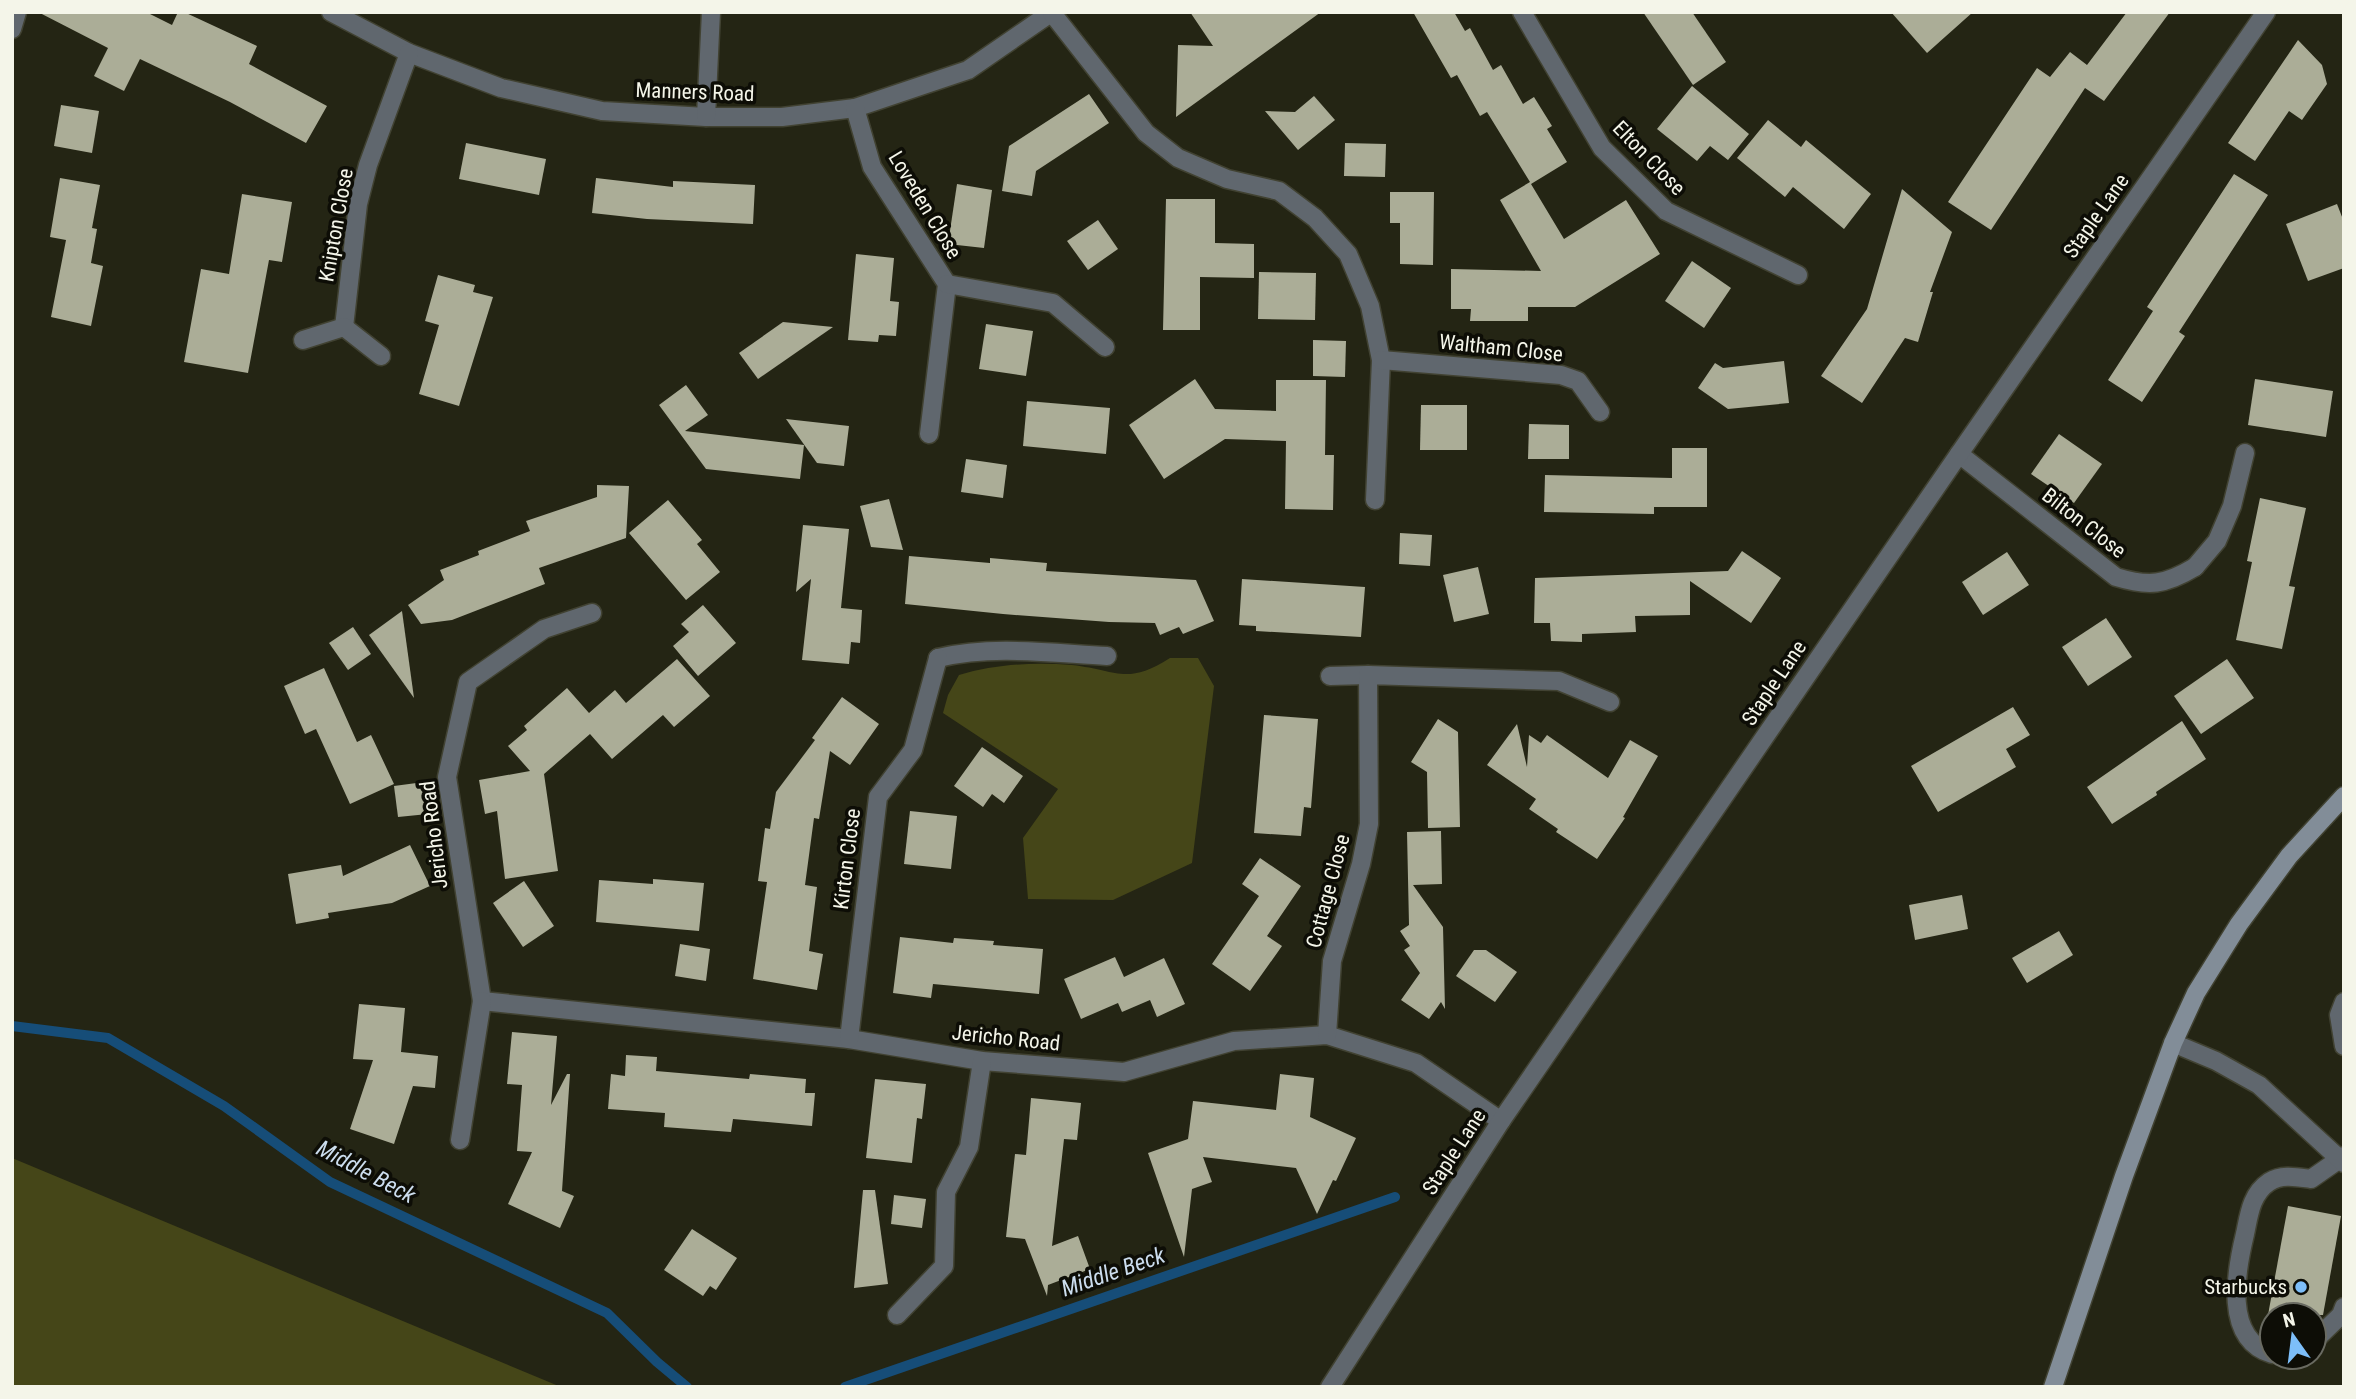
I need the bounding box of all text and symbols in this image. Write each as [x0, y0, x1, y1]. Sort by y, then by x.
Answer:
street label: Manners Road [635, 78, 755, 106]
street label: Elton Close [1608, 116, 1690, 200]
street label: Loveden Close [884, 147, 967, 263]
street label: Knipton Close [314, 166, 358, 284]
street label: Staple Lane [2058, 169, 2134, 263]
street label: Waltham Close [1438, 330, 1564, 366]
street label: Bilton Close [2037, 483, 2131, 563]
street label: Staple Lane [1737, 636, 1811, 730]
street label: Jericho Road [415, 780, 453, 890]
street label: Kirton Close [829, 807, 865, 911]
street label: Cottage Close [1301, 831, 1355, 950]
street label: Jericho Road [951, 1020, 1061, 1056]
street label: Staple Lane [1417, 1105, 1491, 1199]
water label: Middle Beck [312, 1135, 421, 1210]
water label: Middle Beck [1058, 1241, 1169, 1302]
place label: Starbucks [2204, 1275, 2287, 1299]
marker: Starbucks [2293, 1279, 2309, 1295]
north arrow [2258, 1301, 2328, 1371]
text: N [2281, 1307, 2297, 1333]

